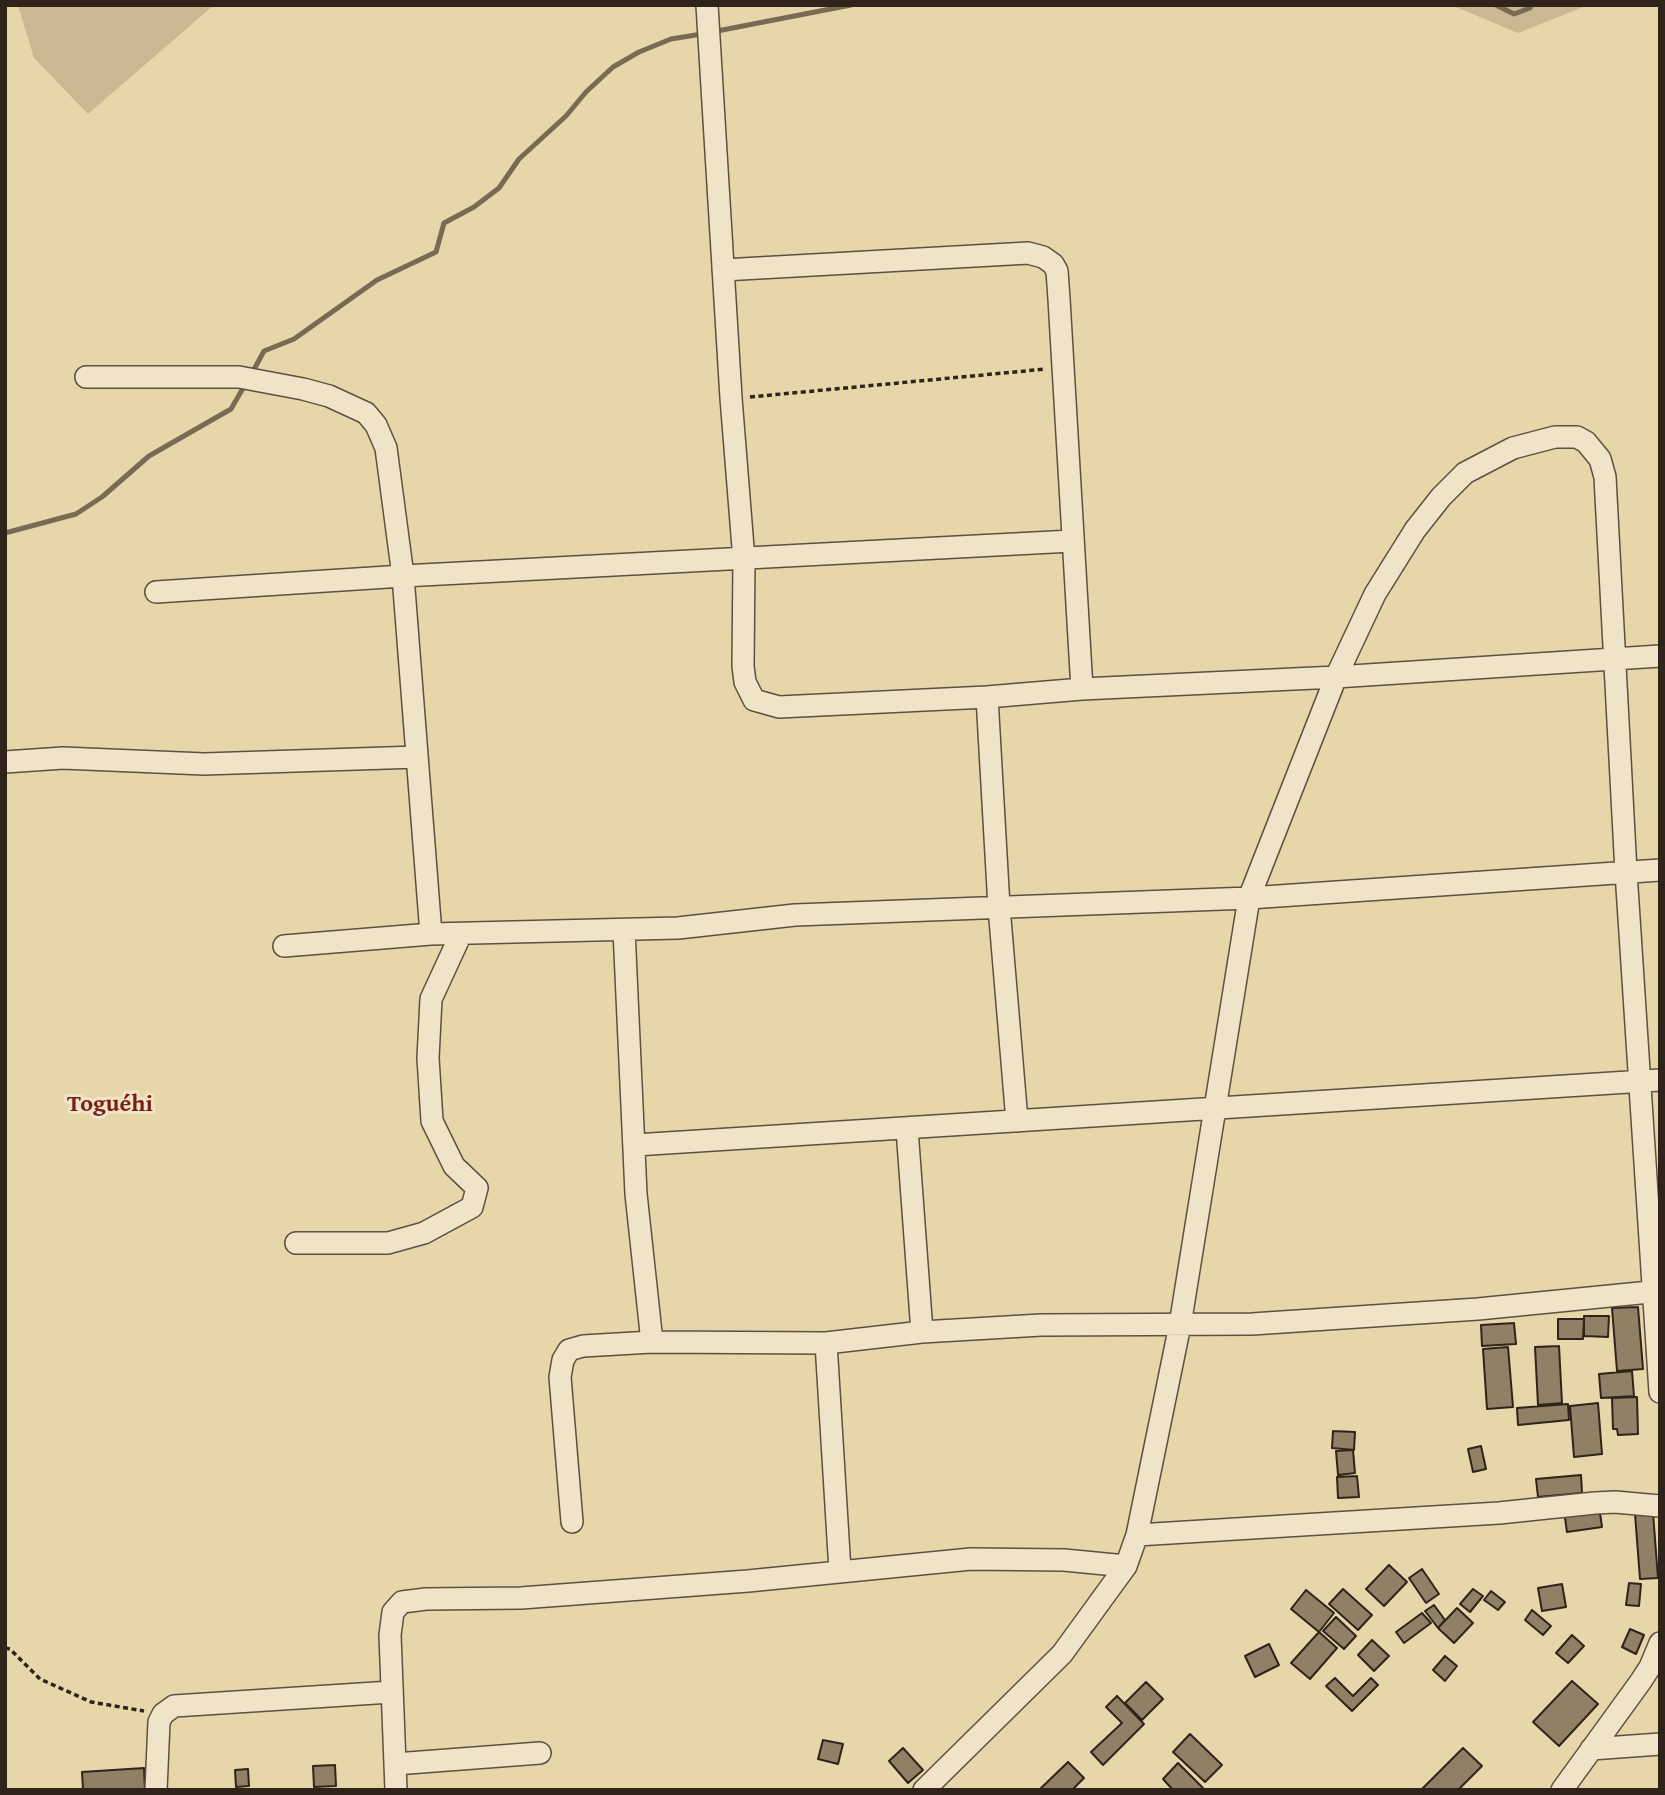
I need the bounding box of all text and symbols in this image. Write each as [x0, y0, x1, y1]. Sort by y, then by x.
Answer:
district label: Toguéhi [67, 1091, 153, 1119]

